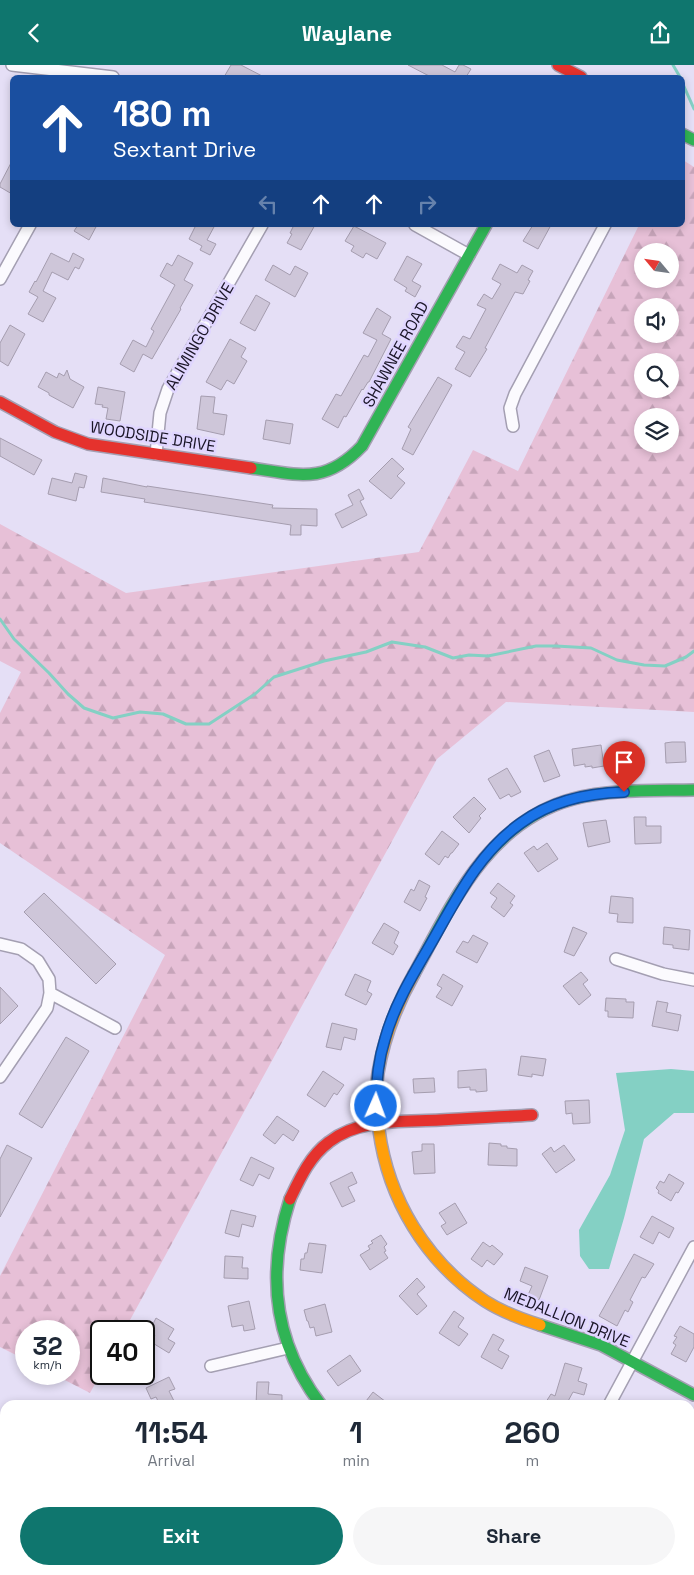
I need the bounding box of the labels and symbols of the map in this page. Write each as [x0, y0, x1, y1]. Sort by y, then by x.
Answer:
north arrow [634, 243, 679, 287]
street label: ALIMINGO DRIVE [160, 279, 239, 393]
street label: SHAWNEE ROAD [358, 298, 433, 411]
street label: WOODSIDE DRIVE [89, 416, 217, 457]
pin [603, 741, 645, 792]
position arrow [349, 1079, 401, 1131]
street label: MEDALLION DRIVE [501, 1283, 633, 1352]
speed limit sign: 40 [90, 1320, 155, 1385]

